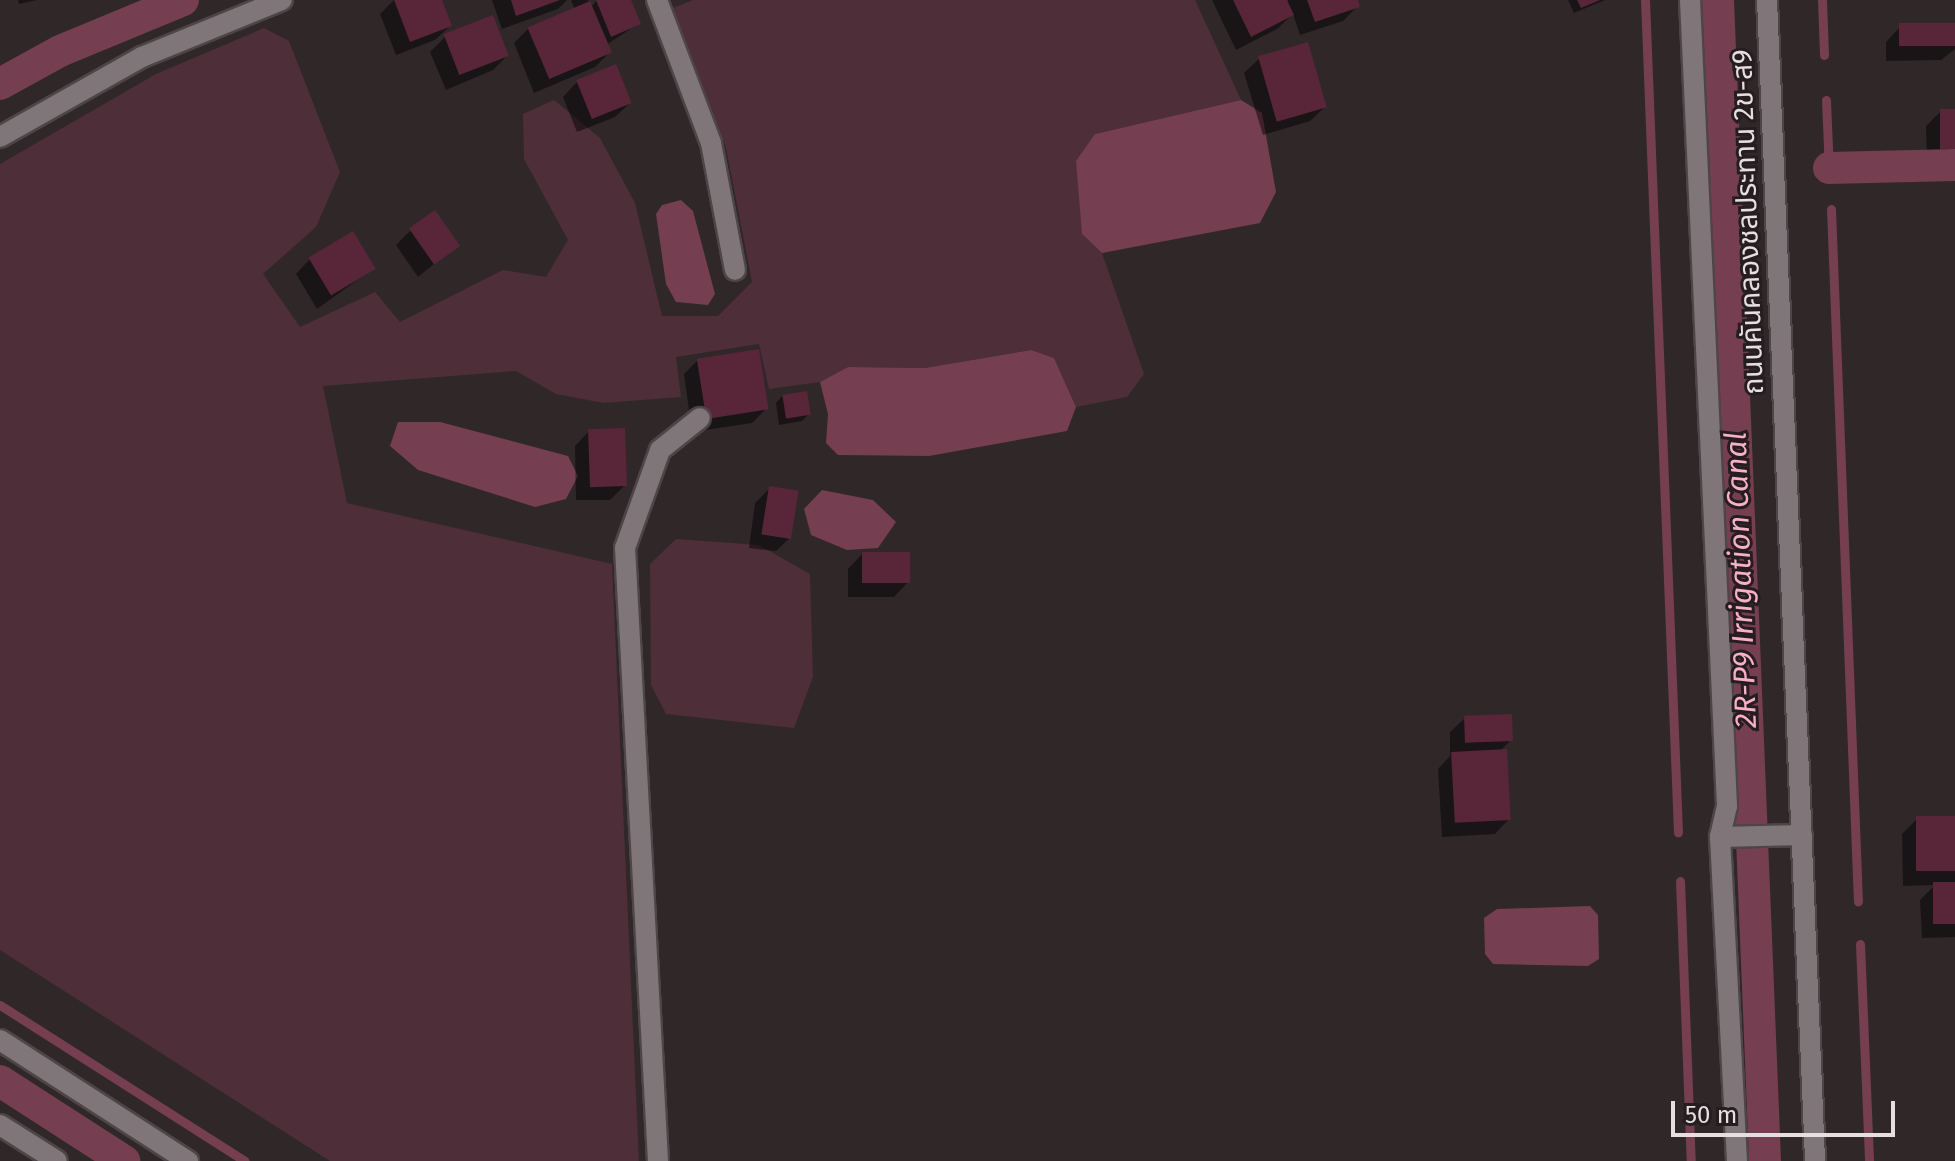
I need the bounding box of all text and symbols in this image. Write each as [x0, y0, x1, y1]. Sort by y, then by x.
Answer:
street label: ถนนคันคลองชลประทาน 2ข-ส9 [1725, 49, 1771, 395]
water label: 2R-P9 Irrigation Canal [1718, 431, 1764, 729]
scale bar [1675, 1085, 1899, 1135]
text: 50 m [1685, 1101, 1737, 1129]

